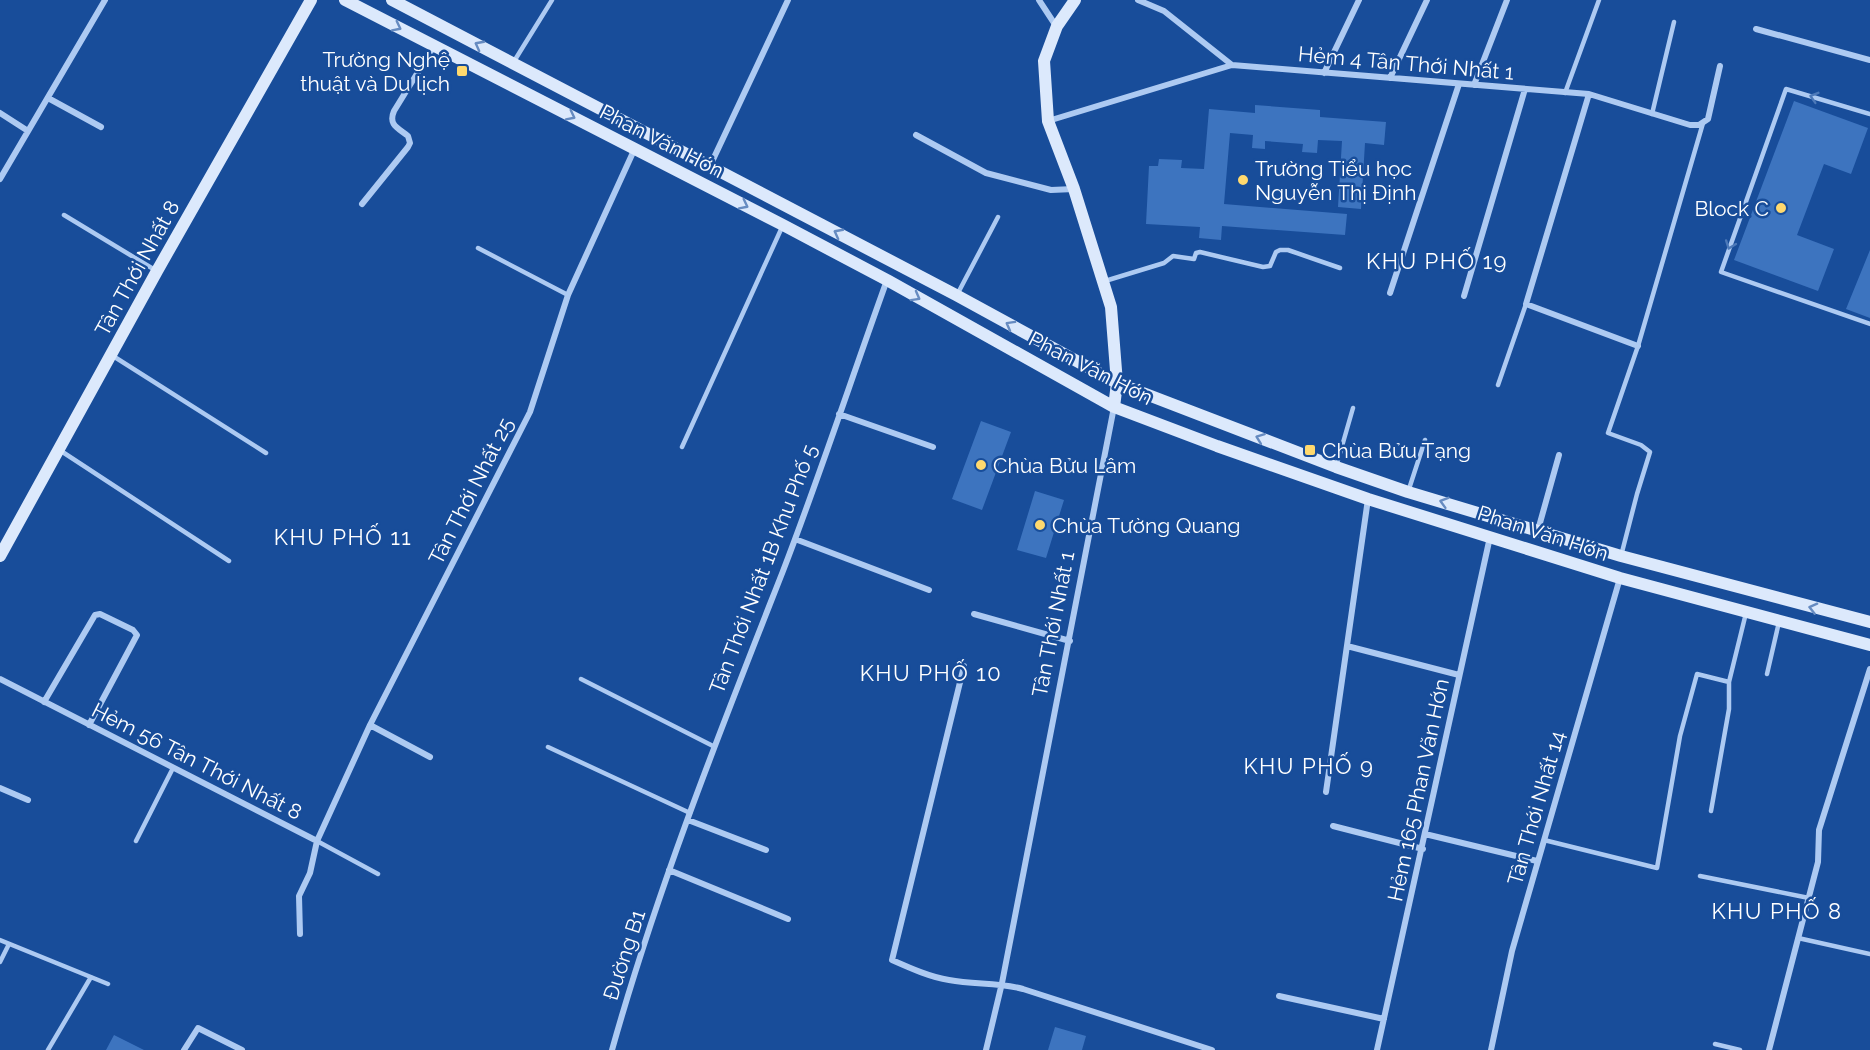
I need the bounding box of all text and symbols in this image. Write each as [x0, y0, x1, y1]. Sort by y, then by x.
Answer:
one-way arrow [391, 19, 402, 31]
one-way arrow [475, 41, 485, 52]
street label: Hẻm 4 Tân Thới Nhất 1 [1297, 41, 1515, 85]
place label: Trường Nghệ thuật và Du lịch [300, 47, 450, 96]
marker: Trường Nghệ thuật và Du lịch [455, 64, 469, 78]
one-way arrow [1809, 92, 1820, 104]
street label: Phan Văn Hớn [596, 99, 728, 183]
one-way arrow [565, 109, 575, 120]
place label: Trường Tiểu học Nguyễn Thị Định [1255, 156, 1416, 205]
marker: Trường Tiểu học Nguyễn Thị Định [1236, 173, 1250, 187]
street label: Tân Thới Nhất 8 [89, 196, 185, 340]
place label: Block C [1694, 196, 1769, 221]
one-way arrow [738, 198, 749, 209]
marker: Block C [1774, 201, 1788, 215]
one-way arrow [834, 229, 844, 240]
one-way arrow [1725, 239, 1738, 250]
district label: KHU PHỐ 19 [1366, 247, 1508, 274]
one-way arrow [910, 290, 921, 301]
one-way arrow [1006, 321, 1016, 332]
street label: Phan Văn Hớn [1025, 326, 1157, 410]
street label: Tân Thới Nhất 25 [423, 414, 519, 568]
one-way arrow [1255, 433, 1266, 445]
place label: Chùa Bửu Tạng [1322, 438, 1471, 463]
street label: Tân Thới Nhất 1B Khu Phố 5 [704, 441, 822, 697]
marker: Chùa Bửu Tạng [1303, 443, 1317, 457]
place label: Chùa Bửu Lâm [993, 453, 1136, 478]
marker: Chùa Bửu Lâm [974, 458, 988, 472]
one-way arrow [1439, 497, 1450, 509]
street label: Phan Văn Hớn [1474, 500, 1612, 566]
place label: Chùa Tường Quang [1052, 513, 1241, 538]
marker: Chùa Tường Quang [1033, 518, 1047, 532]
district label: KHU PHỐ 11 [274, 523, 412, 550]
street label: Tân Thới Nhất 1 [1027, 549, 1079, 699]
one-way arrow [1808, 602, 1818, 615]
district label: KHU PHỐ 10 [860, 659, 1002, 686]
street label: Hẻm 165 Phan Văn Hớn [1382, 676, 1454, 904]
street label: Hẻm 56 Tân Thới Nhất 8 [88, 697, 306, 825]
street label: Tân Thới Nhất 14 [1502, 728, 1570, 888]
district label: KHU PHỐ 9 [1243, 752, 1375, 779]
district label: KHU PHỐ 8 [1711, 897, 1843, 924]
street label: Đường B1 [598, 907, 650, 1003]

